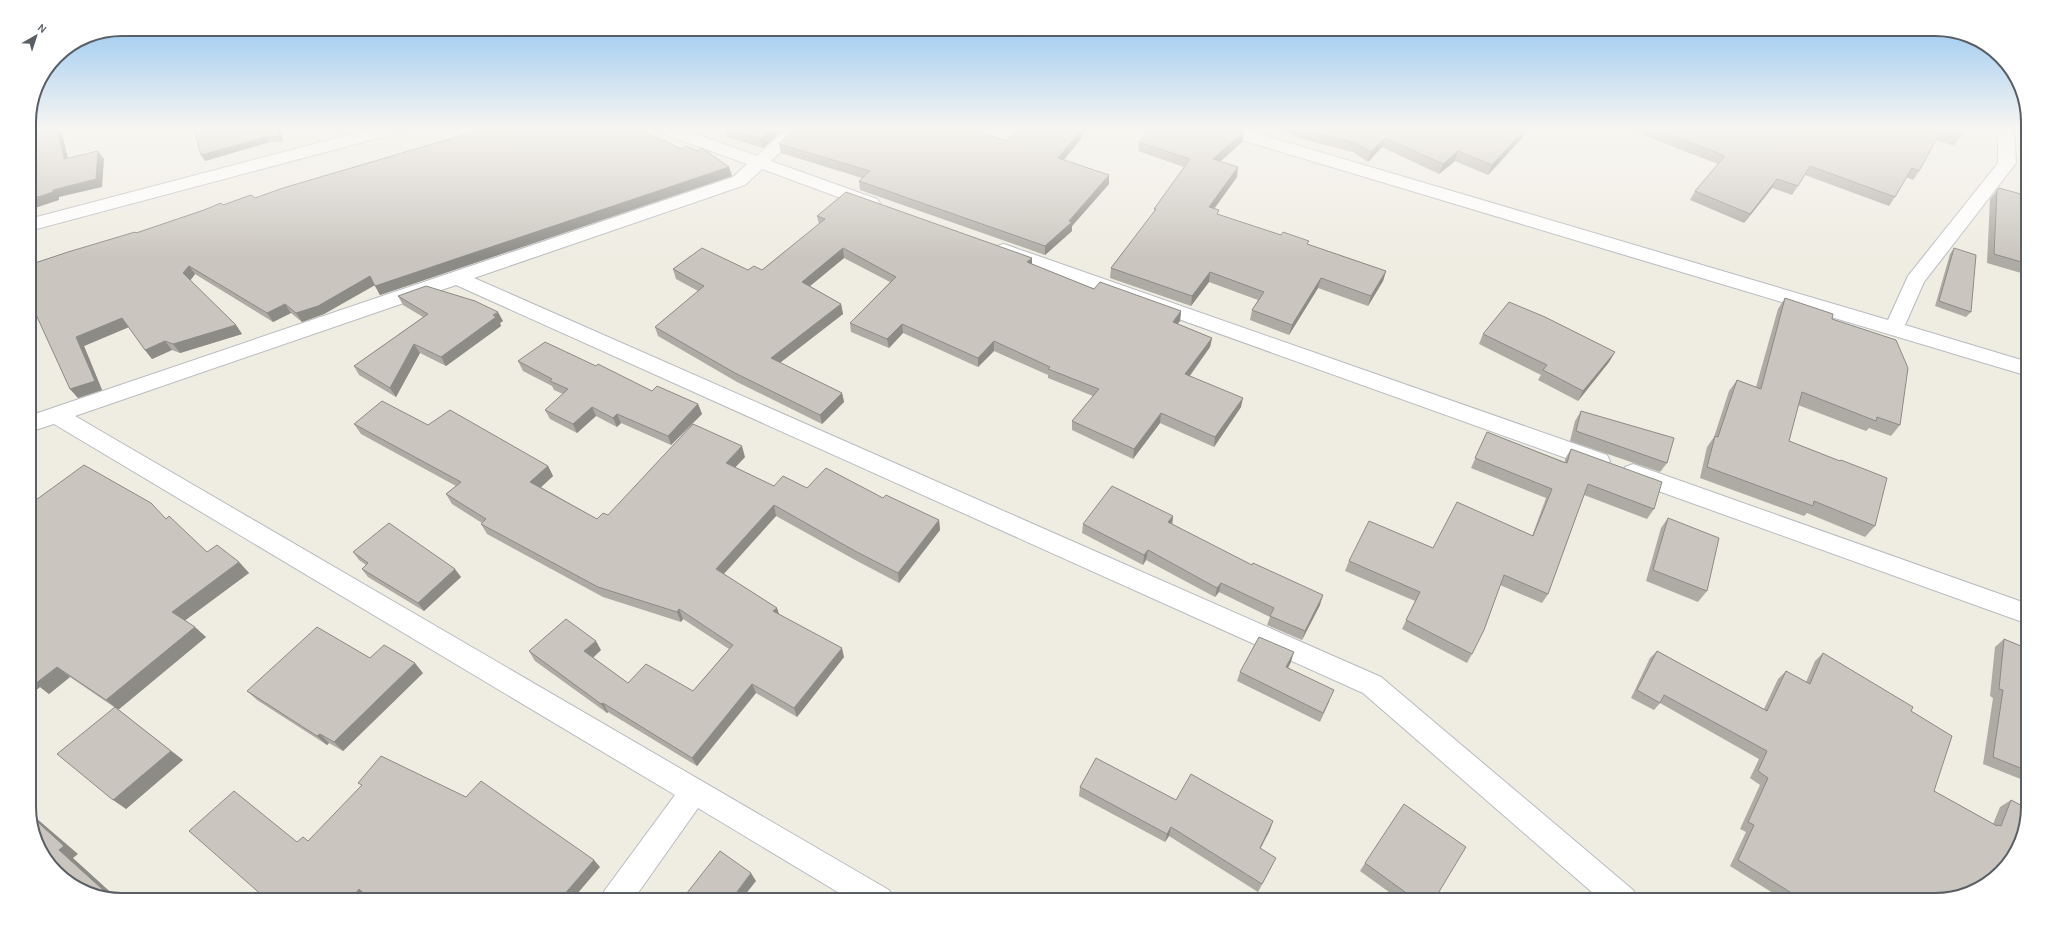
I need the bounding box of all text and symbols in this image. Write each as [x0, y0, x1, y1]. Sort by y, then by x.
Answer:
north arrow [16, 16, 56, 56]
text: N [35, 21, 49, 36]

